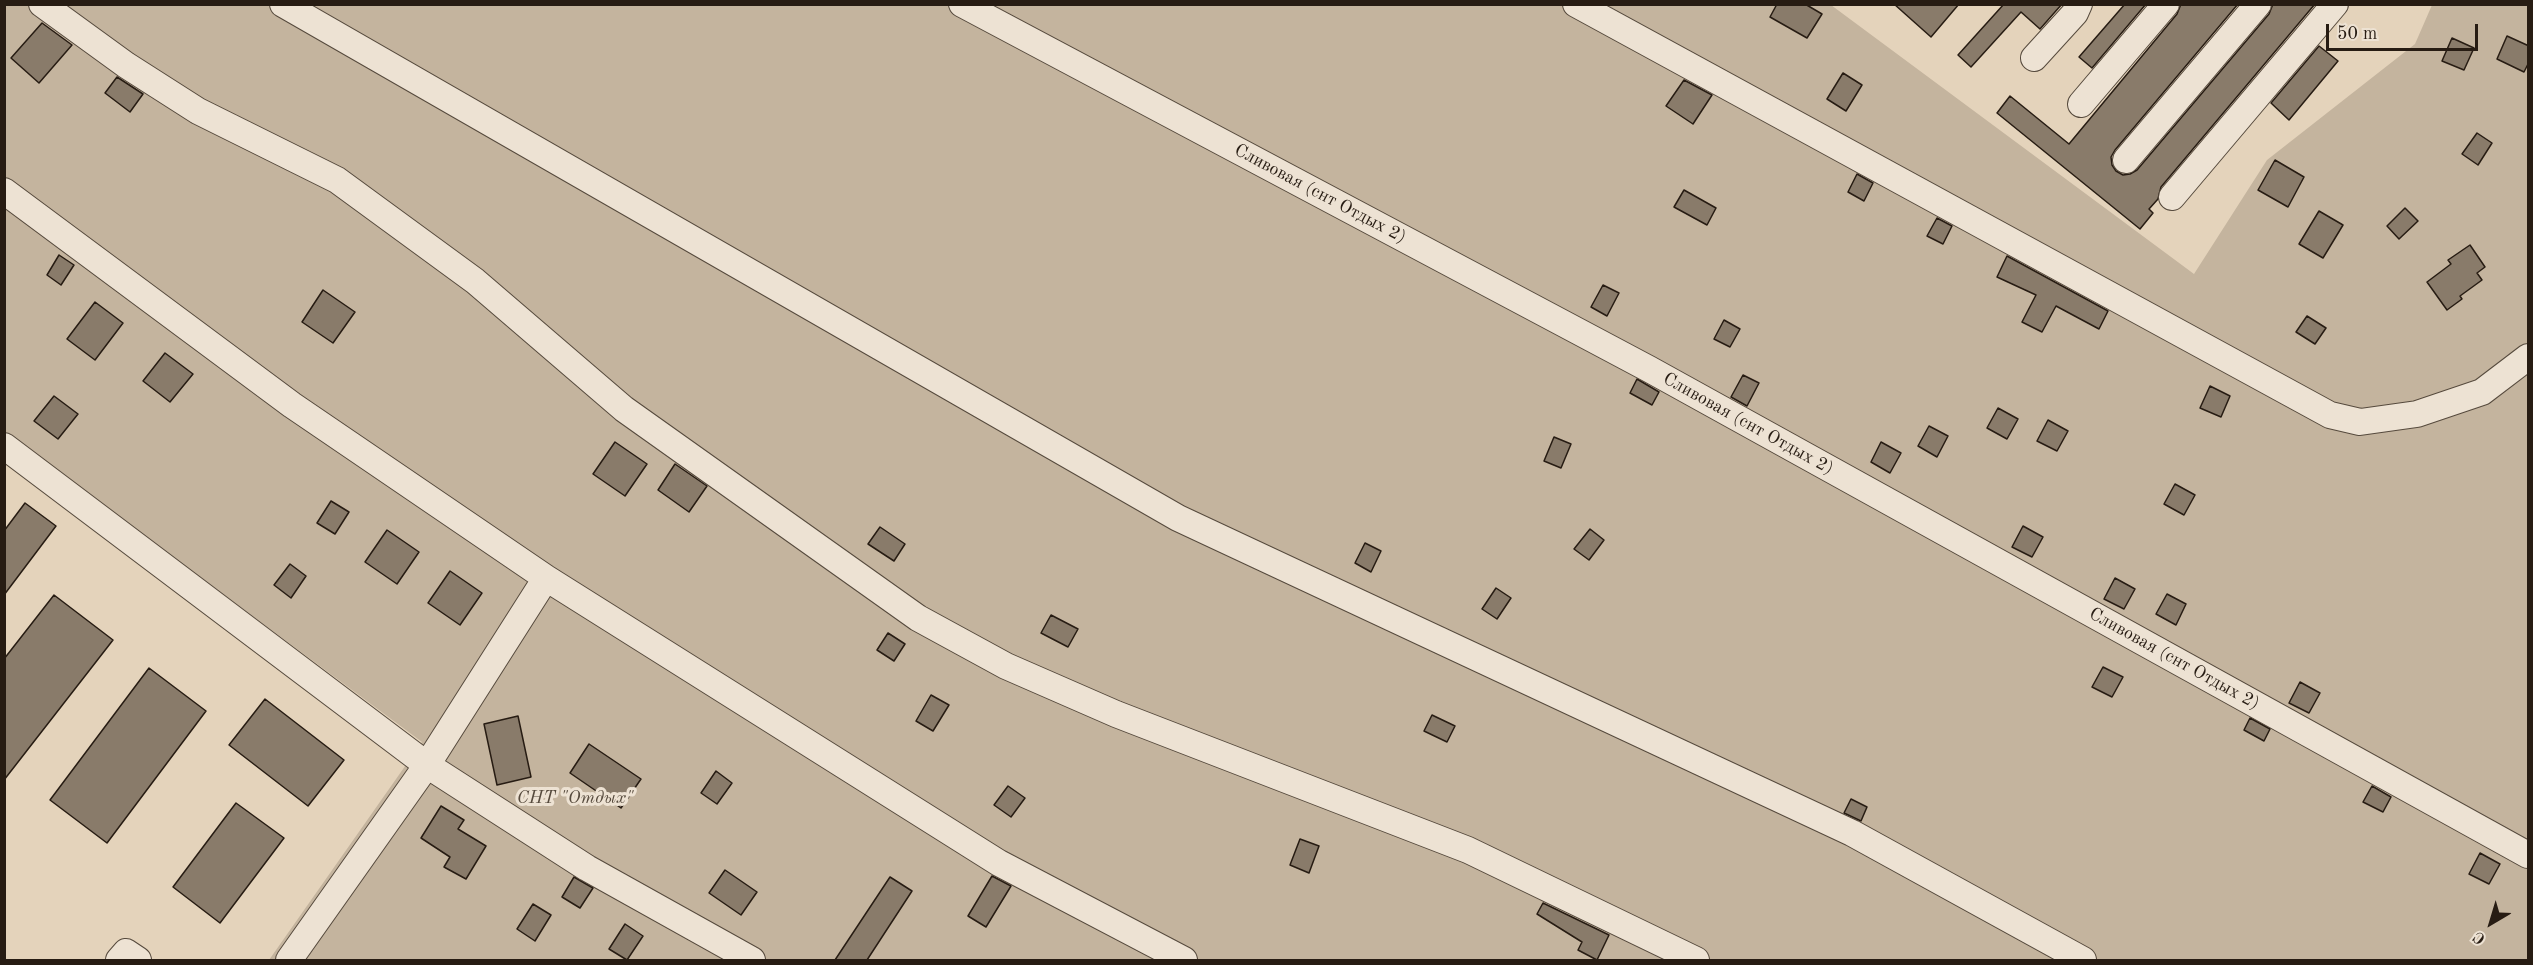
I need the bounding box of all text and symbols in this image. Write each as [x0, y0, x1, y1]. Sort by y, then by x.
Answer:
scale bar [2329, 12, 2480, 50]
text: 50 m [2337, 25, 2377, 43]
street label: Сливовая (снт Отдых 2) [1230, 140, 1410, 248]
street label: Сливовая (снт Отдых 2) [1659, 368, 1837, 480]
street label: Сливовая (снт Отдых 2) [2085, 603, 2263, 715]
park label: СНТ "Отдых" [517, 787, 633, 809]
north arrow [2461, 893, 2521, 953]
text: С [2471, 928, 2489, 947]

